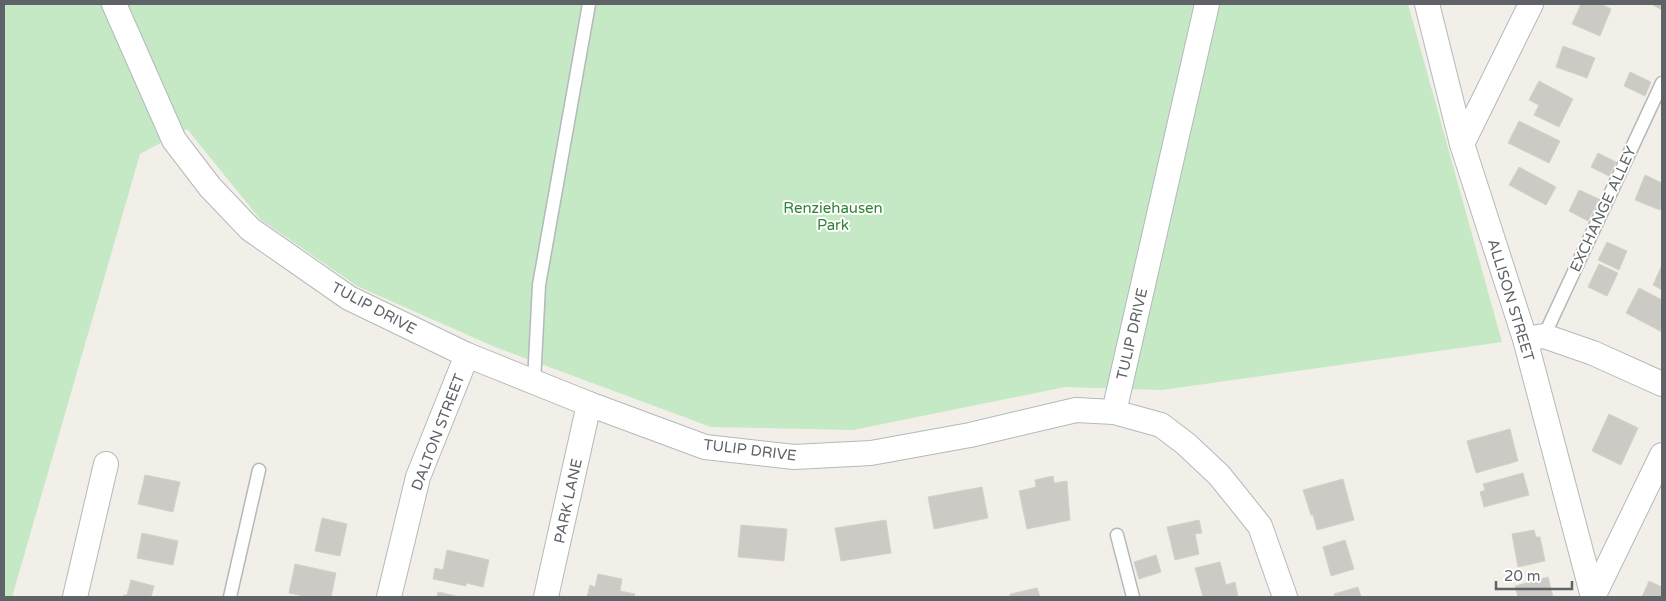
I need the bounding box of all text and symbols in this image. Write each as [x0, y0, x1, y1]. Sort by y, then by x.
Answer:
street label: EXCHANGE ALLEY [1566, 143, 1640, 275]
park label: Renziehausen Park [783, 199, 883, 234]
street label: ALLISON STREET [1484, 237, 1538, 363]
street label: TULIP DRIVE [328, 278, 420, 338]
street label: TULIP DRIVE [1113, 286, 1151, 382]
street label: DALTON STREET [407, 371, 469, 493]
street label: TULIP DRIVE [702, 435, 798, 465]
street label: PARK LANE [550, 457, 586, 545]
scale bar [1496, 558, 1572, 590]
text: 20 m [1504, 567, 1541, 585]

